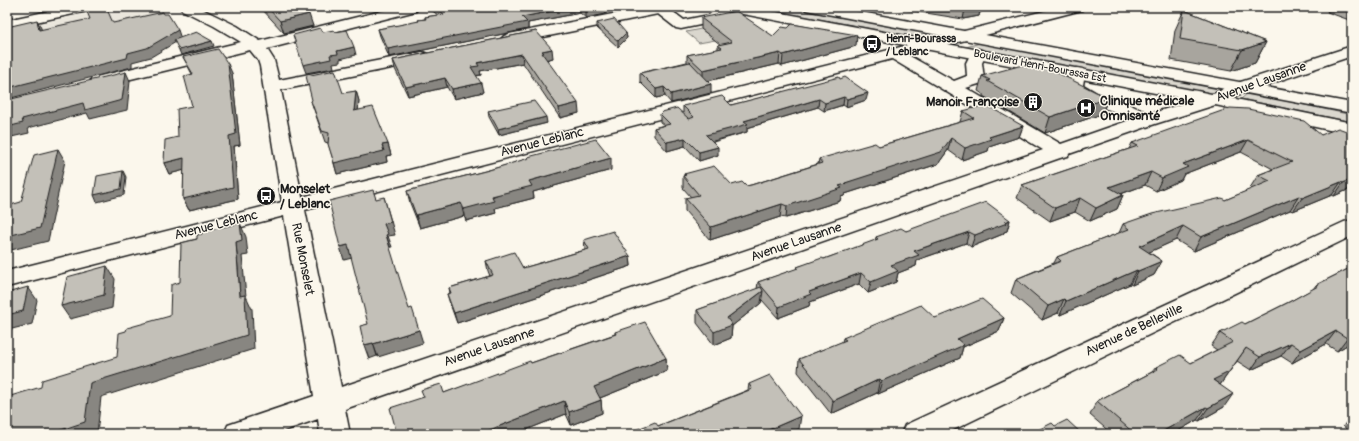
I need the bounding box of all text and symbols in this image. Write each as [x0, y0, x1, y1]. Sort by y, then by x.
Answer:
place label: Henri-Bourassa / Leblanc [886, 32, 956, 58]
bus stop icon: Henri-Bourassa / Leblanc [861, 33, 883, 55]
street label: Boulevard Henri-Bourassa Est [973, 47, 1108, 85]
street label: Avenue Lausanne [1214, 58, 1309, 106]
building icon: Manoir Françoise [1022, 91, 1044, 113]
place label: Clinique médicale Omnisanté [1100, 93, 1195, 124]
place label: Manoir Françoise [926, 94, 1020, 110]
hospital icon: Clinique médicale Omnisanté [1075, 97, 1097, 119]
street label: Avenue Leblanc [499, 124, 586, 160]
place label: Monselet / Leblanc [280, 181, 331, 212]
bus stop icon: Monselet / Leblanc [255, 185, 277, 207]
street label: Avenue Leblanc [173, 207, 260, 243]
street label: Avenue Lausanne [748, 219, 844, 265]
street label: Rue Monselet [288, 221, 318, 297]
street label: Avenue de Belleville [1083, 300, 1186, 360]
street label: Avenue Lausanne [441, 324, 537, 370]

